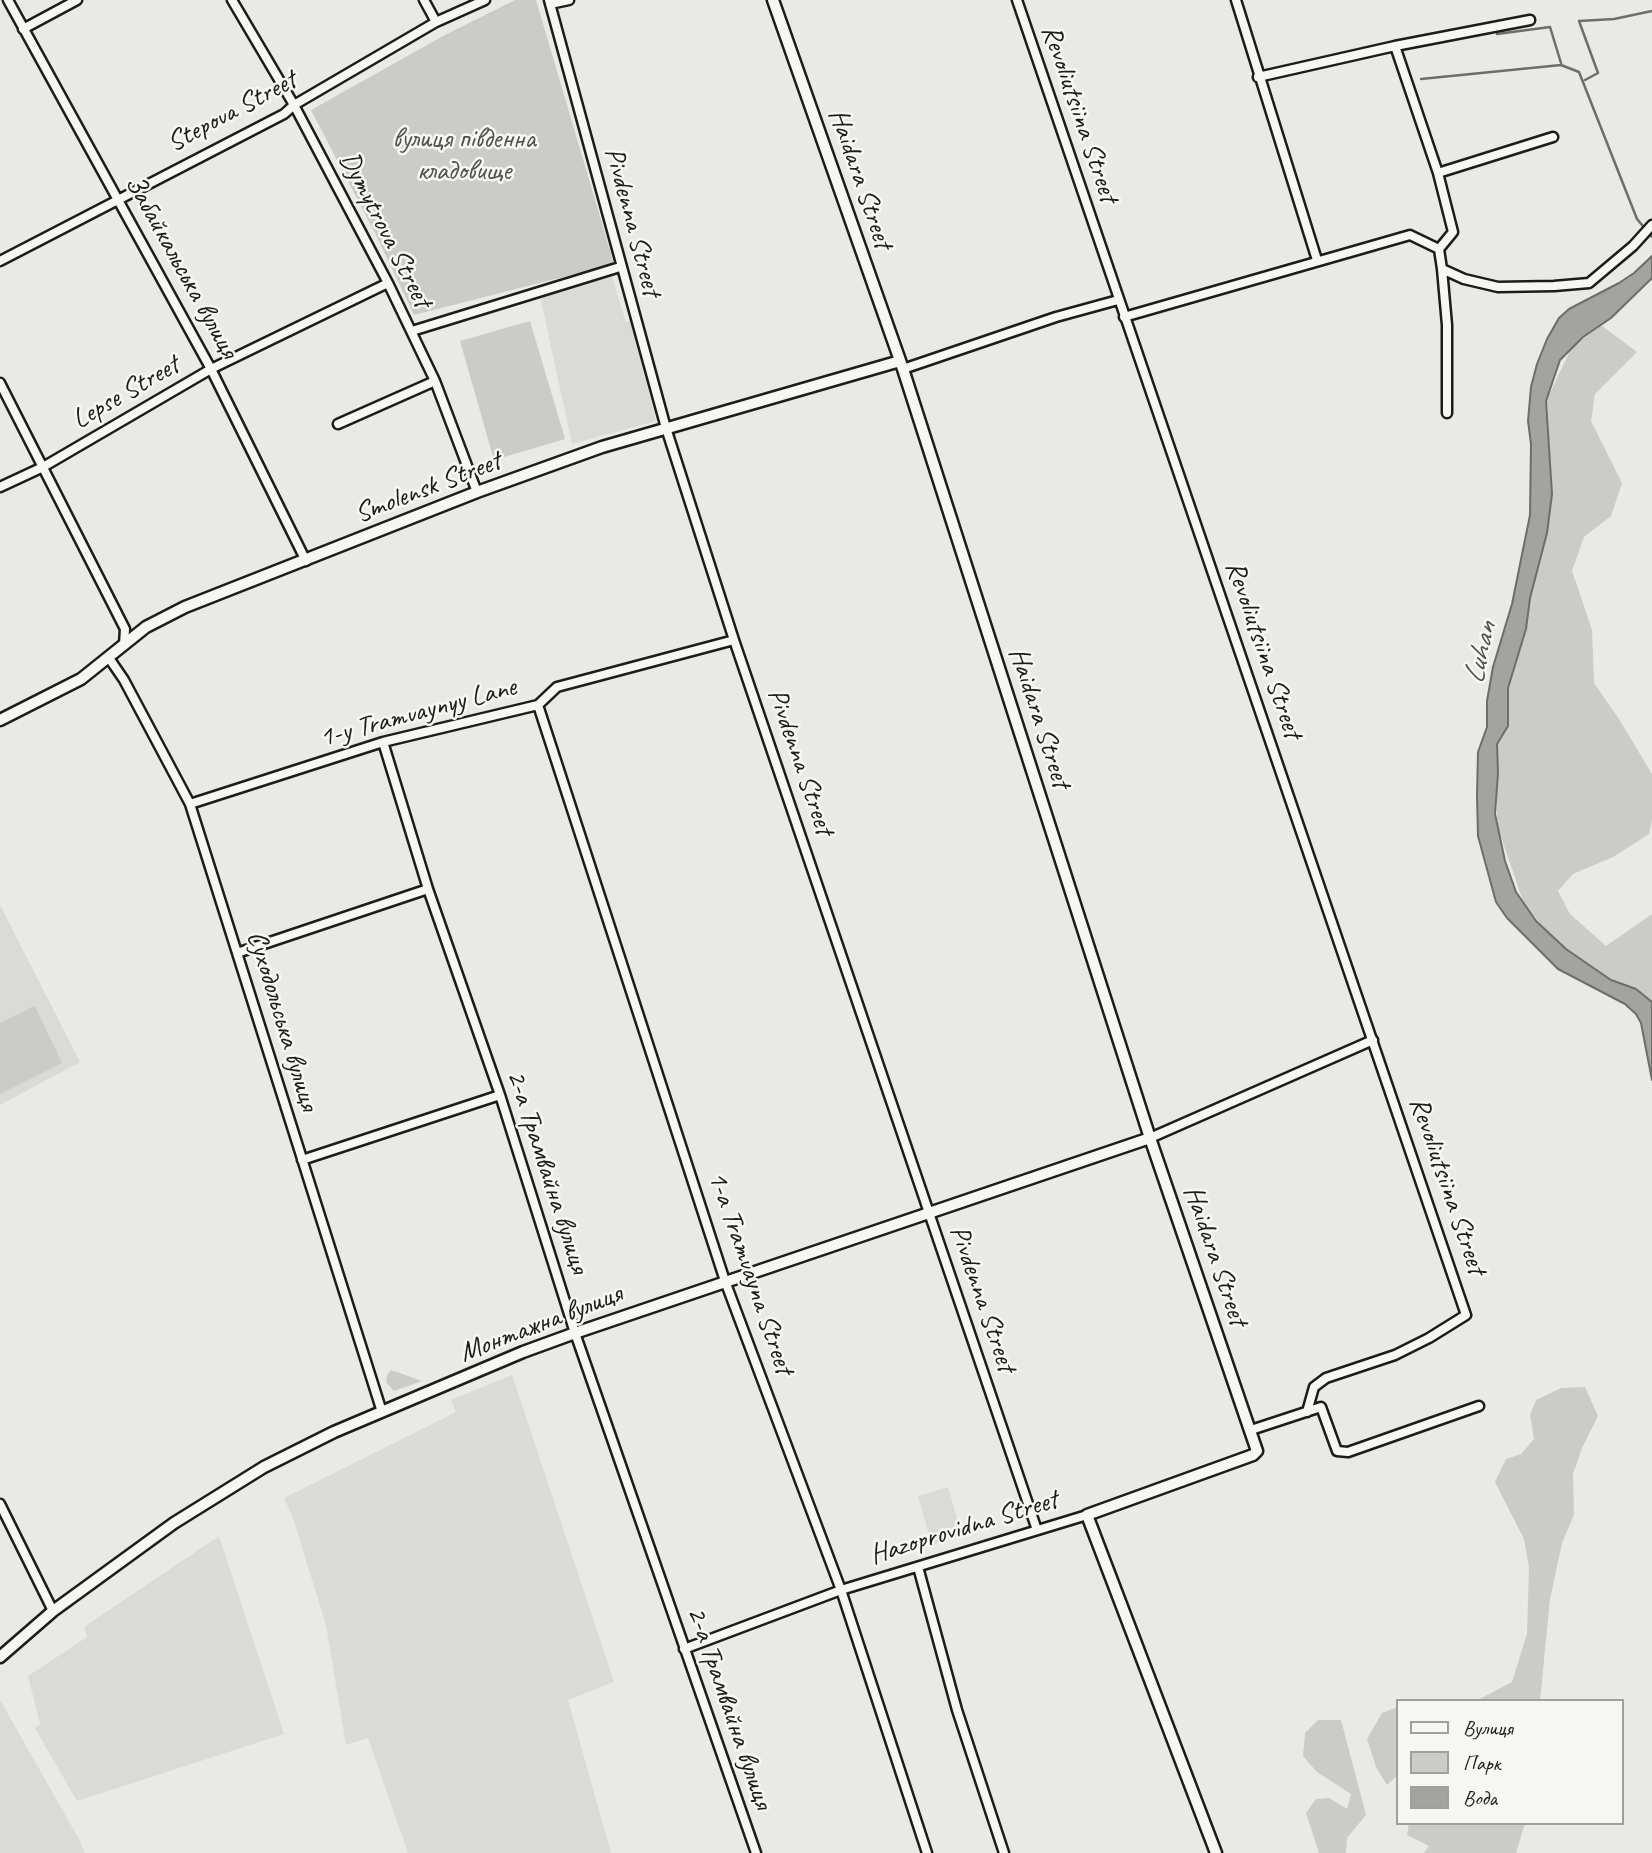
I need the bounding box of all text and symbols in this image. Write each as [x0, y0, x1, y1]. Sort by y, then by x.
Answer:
street label: Revoliutsiina Street [1033, 21, 1125, 207]
street label: Stepova Street [162, 64, 302, 160]
street label: Haidara Street [820, 105, 900, 253]
park label: вулиця південна кладовище [392, 123, 536, 189]
street label: Pivdenna Street [596, 144, 668, 300]
street label: Dymytrova Street [331, 147, 439, 313]
street label: Забайкальська вулиця [117, 169, 245, 365]
street label: Lepse Street [66, 349, 186, 437]
street label: Smolensk Street [350, 445, 506, 531]
street label: Revoliutsiina Street [1217, 557, 1309, 743]
water label: Luhan [1456, 619, 1506, 687]
street label: Haidara Street [1000, 643, 1078, 793]
street label: 1-y Tramvaynyy Lane [316, 671, 520, 755]
street label: Pivdenna Street [759, 684, 841, 840]
street label: Суходольська вулиця [239, 927, 325, 1115]
street label: 2-а Трамвайна вулиця [498, 1066, 596, 1278]
street label: Revoliutsiina Street [1401, 1093, 1493, 1279]
street label: 1-a Tramvayna Street [700, 1167, 800, 1379]
street label: Haidara Street [1175, 1182, 1255, 1330]
street label: Pivdenna Street [941, 1221, 1023, 1377]
street label: Монтажна вулиця [455, 1278, 627, 1370]
street label: Hazoprovidna Street [866, 1483, 1062, 1573]
street label: 2-а Трамвайна вулиця [679, 1602, 779, 1814]
legend [1396, 1699, 1624, 1825]
text: Вулиця [1463, 1715, 1513, 1741]
text: Парк [1463, 1750, 1500, 1776]
text: Вода [1463, 1785, 1497, 1811]

